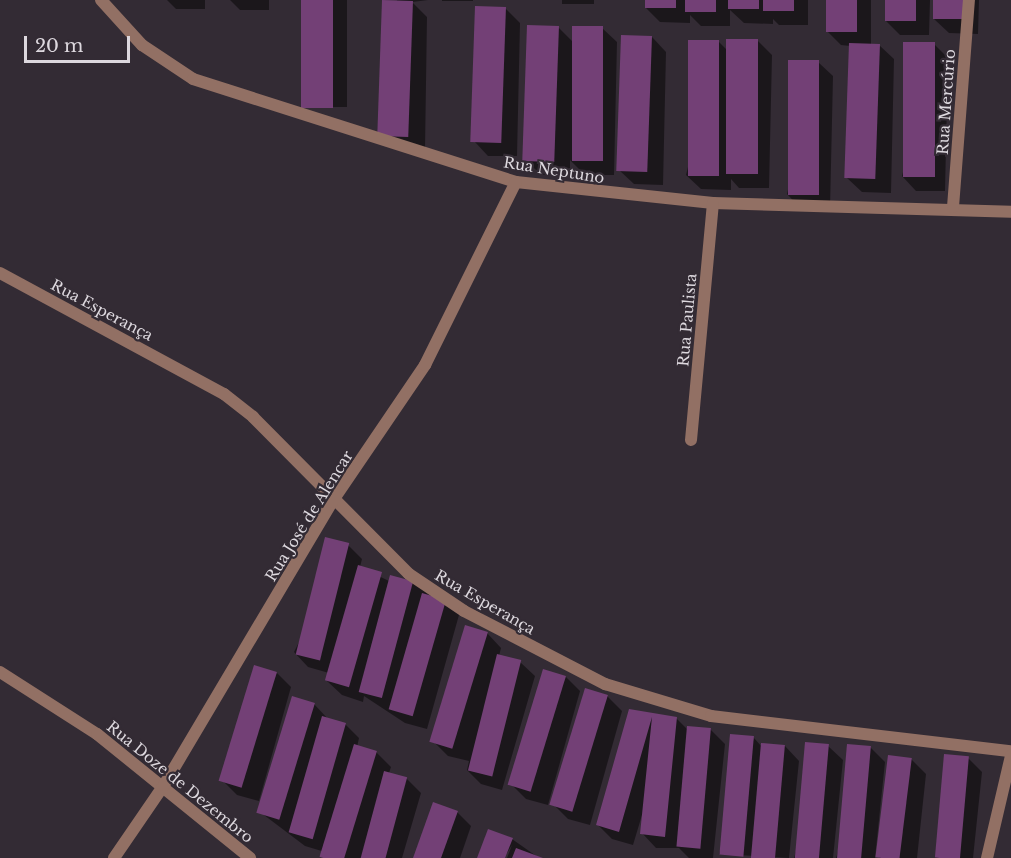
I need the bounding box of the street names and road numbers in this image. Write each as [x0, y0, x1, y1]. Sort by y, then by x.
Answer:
street label: Rua Mercúrio [933, 48, 959, 156]
street label: Rua Neptuno [502, 153, 606, 187]
street label: Rua Paulista [674, 273, 700, 367]
street label: Rua Esperança [48, 276, 156, 344]
street label: Rua José de Alencar [261, 447, 357, 585]
street label: Rua Esperança [432, 566, 538, 638]
street label: Rua Doze de Dezembro [103, 717, 257, 847]

